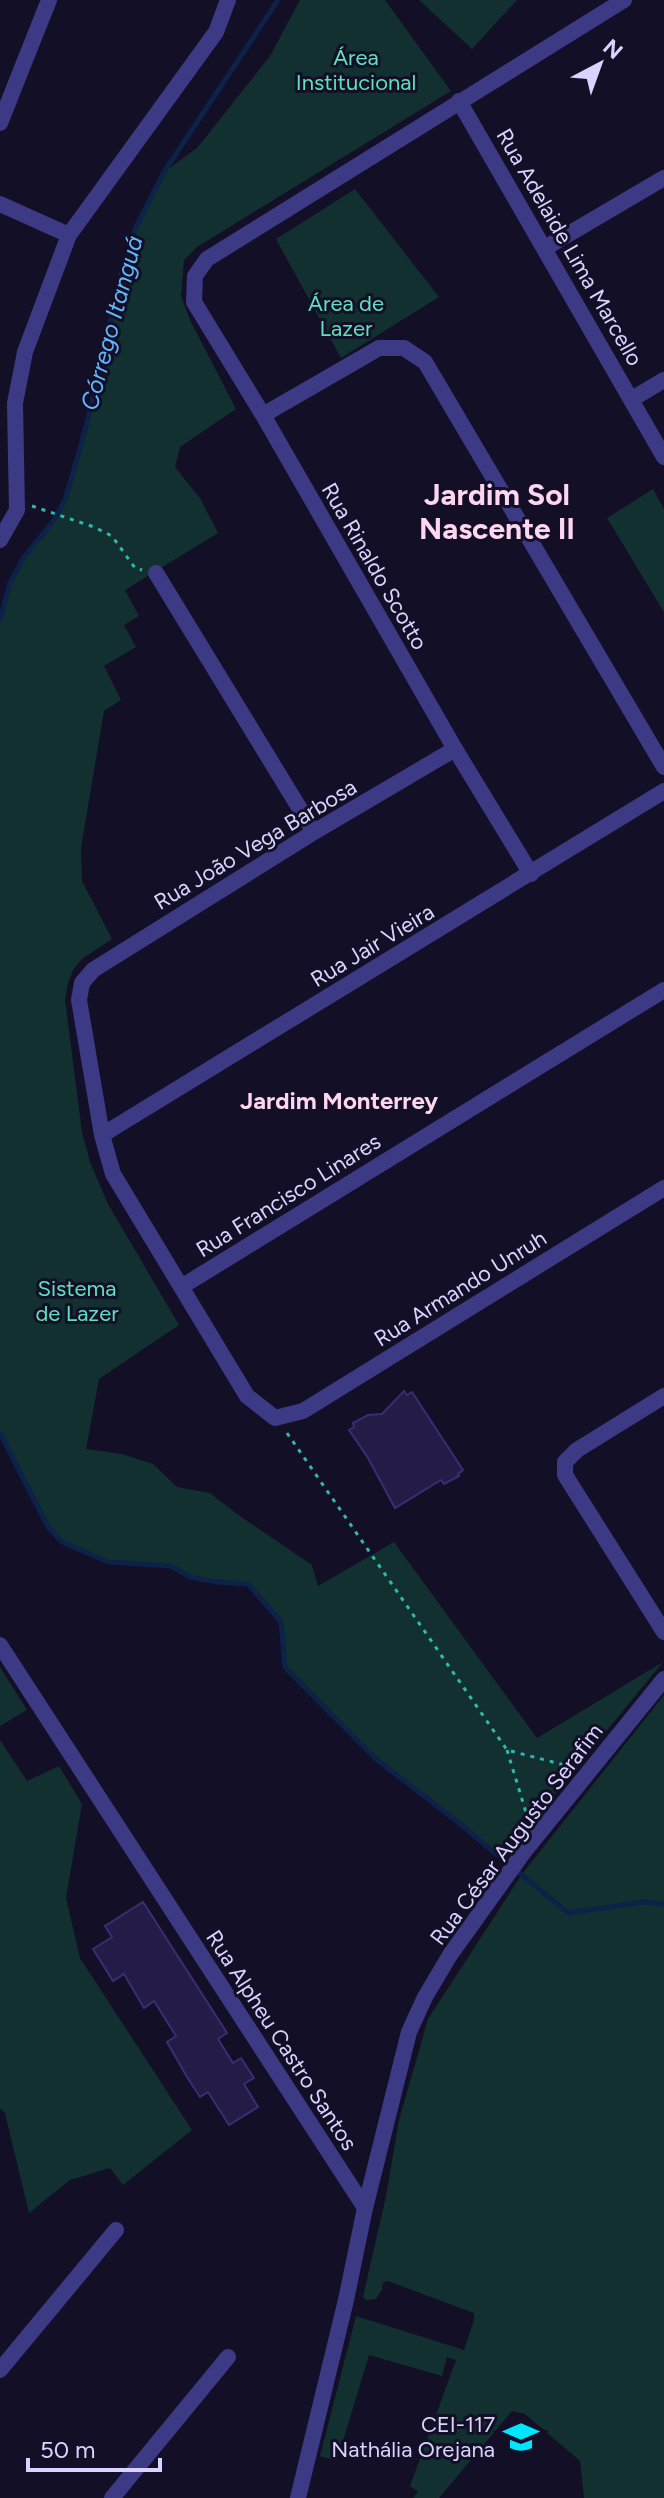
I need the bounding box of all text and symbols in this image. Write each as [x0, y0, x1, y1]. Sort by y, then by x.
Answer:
north arrow [560, 24, 640, 104]
text: N [598, 34, 628, 65]
park label: Área Institucional [296, 44, 416, 96]
street label: Rua Adelaide Lima Marcello [491, 124, 649, 371]
water label: Córrego Itanguá [74, 232, 149, 413]
park label: Área de Lazer [308, 290, 384, 342]
district label: Jardim Sol Nascente II [419, 476, 575, 547]
street label: Rua Rinaldo Scotto [316, 478, 433, 655]
street label: Rua João Vega Barbosa [149, 773, 361, 916]
street label: Rua Jair Vieira [306, 898, 439, 993]
district label: Jardim Monterrey [240, 1086, 438, 1115]
street label: Rua Francisco Linares [191, 1128, 386, 1263]
street label: Rua Armando Unruh [369, 1224, 551, 1352]
park label: Sistema de Lazer [35, 1275, 119, 1327]
street label: Rua César Augusto Serafim [424, 1718, 608, 1950]
street label: Rua Alpheu Castro Santos [200, 1925, 363, 2155]
place label: CEI-117 Nathália Orejana [331, 2411, 495, 2463]
school or university icon: CEI-117 Nathália Orejana [502, 2418, 540, 2456]
scale bar [28, 2422, 160, 2472]
text: 50 m [40, 2435, 96, 2464]

